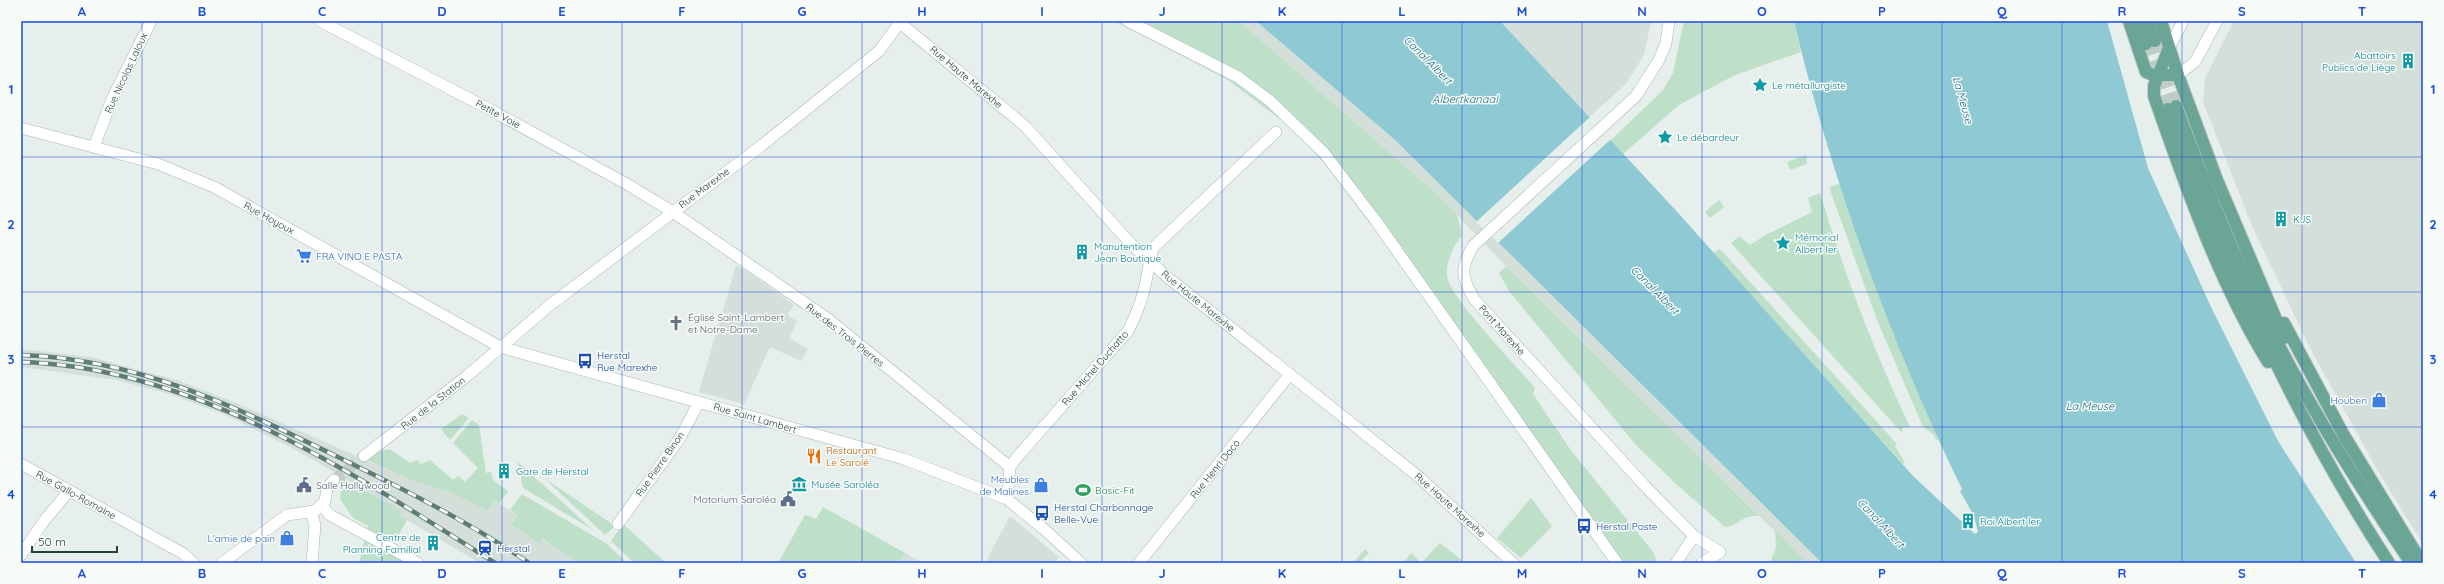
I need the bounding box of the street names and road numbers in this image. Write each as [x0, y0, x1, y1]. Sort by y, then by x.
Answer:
street label: Rue Nicolas Laloux [102, 31, 150, 115]
street label: Rue Haute Marexhe [927, 43, 1005, 111]
street label: Petite Voie [473, 97, 523, 131]
street label: Rue Marexhe [676, 164, 732, 211]
street label: Rue Hoyoux [241, 199, 297, 237]
street label: Rue Haute Marexhe [1159, 267, 1238, 335]
street label: Rue des Trois Pierres [803, 300, 887, 370]
street label: Pont Marexhe [1476, 302, 1528, 358]
street label: Rue Michel Duchatto [1059, 328, 1131, 408]
street label: Rue de la Station [398, 374, 468, 432]
street label: Rue Saint Lambert [712, 400, 799, 436]
street label: Rue Pierre Binon [633, 429, 687, 499]
street label: Rue Henri Daco [1187, 437, 1243, 501]
street label: Rue Gallo-Romaine [34, 468, 119, 523]
street label: Rue Haute Marexhe [1412, 470, 1488, 540]

